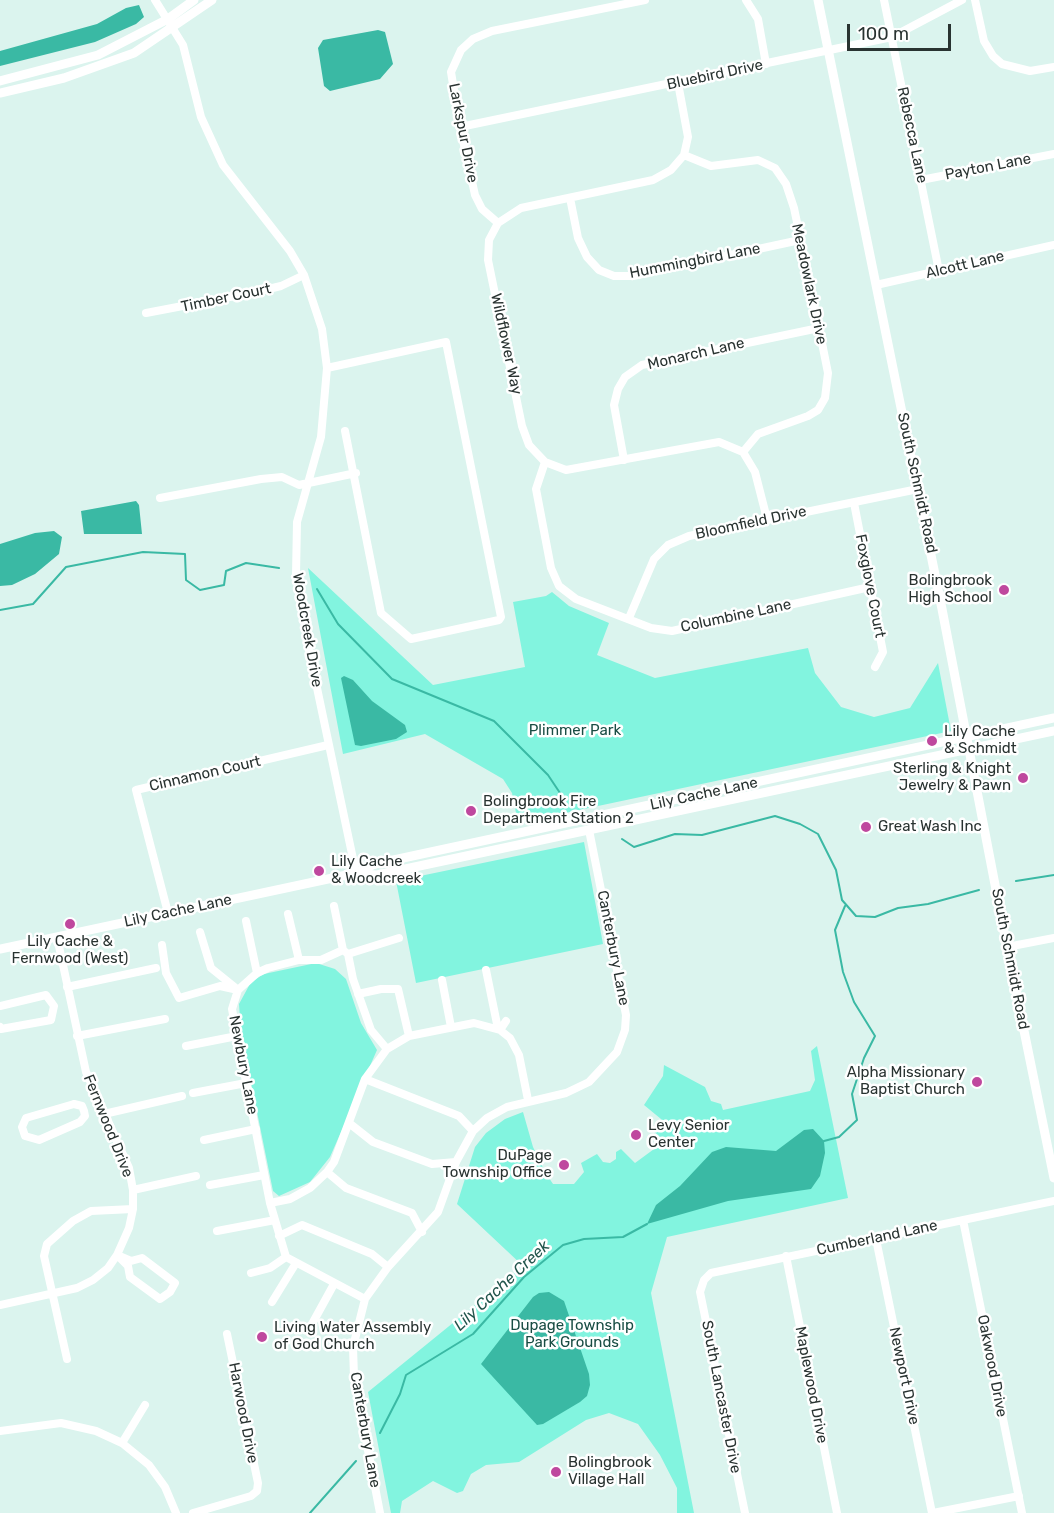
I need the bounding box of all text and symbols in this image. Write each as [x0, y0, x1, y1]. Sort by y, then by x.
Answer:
scale bar [850, 12, 954, 50]
text: 100 m [858, 23, 909, 45]
street label: Bluebird Drive [665, 56, 765, 94]
street label: Larkspur Drive [445, 82, 481, 184]
street label: Rebecca Lane [893, 85, 931, 185]
street label: Payton Lane [943, 150, 1033, 184]
street label: Meadowlark Drive [787, 222, 831, 346]
street label: Hummingbird Lane [628, 239, 762, 283]
street label: Alcott Lane [924, 247, 1006, 283]
street label: Timber Court [179, 280, 273, 316]
street label: Wildflower Way [486, 292, 526, 396]
street label: Monarch Lane [646, 334, 746, 374]
street label: South Schmidt Road [893, 411, 941, 555]
street label: Bloomfield Drive [694, 502, 808, 544]
street label: Foxglove Court [851, 533, 889, 639]
street label: Woodcreek Drive [288, 571, 326, 689]
place label: Bolingbrook High School [908, 572, 992, 607]
marker: Bolingbrook High School [997, 583, 1011, 597]
street label: Columbine Lane [679, 595, 793, 637]
park label: Plimmer Park [529, 722, 621, 740]
place label: Lily Cache & Schmidt [944, 723, 1017, 758]
marker: Lily Cache & Schmidt [925, 734, 939, 748]
street label: Cinnamon Court [147, 752, 263, 796]
place label: Sterling & Knight Jewelry & Pawn [893, 760, 1011, 795]
marker: Sterling & Knight Jewelry & Pawn [1016, 771, 1030, 785]
street label: Lily Cache Lane [649, 774, 759, 814]
place label: Bolingbrook Fire Department Station 2 [483, 793, 634, 828]
marker: Bolingbrook Fire Department Station 2 [464, 804, 478, 818]
place label: Great Wash Inc [878, 818, 982, 836]
marker: Great Wash Inc [859, 820, 873, 834]
place label: Lily Cache & Woodcreek [331, 853, 421, 888]
marker: Lily Cache & Woodcreek [312, 864, 326, 878]
street label: South Schmidt Road [987, 887, 1033, 1031]
street label: Canterbury Lane [593, 889, 633, 1007]
street label: Lily Cache Lane [123, 891, 233, 931]
marker: Lily Cache & Fernwood (West) [63, 917, 77, 931]
place label: Lily Cache & Fernwood (West) [12, 933, 128, 968]
street label: Newbury Lane [225, 1014, 261, 1116]
place label: Alpha Missionary Baptist Church [847, 1064, 965, 1099]
street label: Fernwood Drive [79, 1072, 137, 1180]
marker: Alpha Missionary Baptist Church [970, 1075, 984, 1089]
place label: Levy Senior Center [648, 1117, 729, 1152]
marker: Levy Senior Center [629, 1128, 643, 1142]
place label: DuPage Township Office [443, 1147, 552, 1182]
marker: DuPage Township Office [557, 1158, 571, 1172]
street label: Cumberland Lane [815, 1216, 939, 1260]
water label: Lily Cache Creek [450, 1237, 554, 1335]
street label: Oakwood Drive [973, 1313, 1011, 1419]
park label: Dupage Township Park Grounds [510, 1317, 634, 1352]
place label: Living Water Assembly of God Church [274, 1319, 431, 1354]
street label: South Lancaster Drive [697, 1319, 745, 1475]
street label: Maplewood Drive [791, 1325, 831, 1445]
street label: Newport Drive [885, 1325, 923, 1427]
marker: Living Water Assembly of God Church [255, 1330, 269, 1344]
street label: Harwood Drive [224, 1361, 262, 1465]
street label: Canterbury Lane [346, 1371, 384, 1489]
place label: Bolingbrook Village Hall [568, 1454, 651, 1489]
marker: Bolingbrook Village Hall [549, 1465, 563, 1479]

